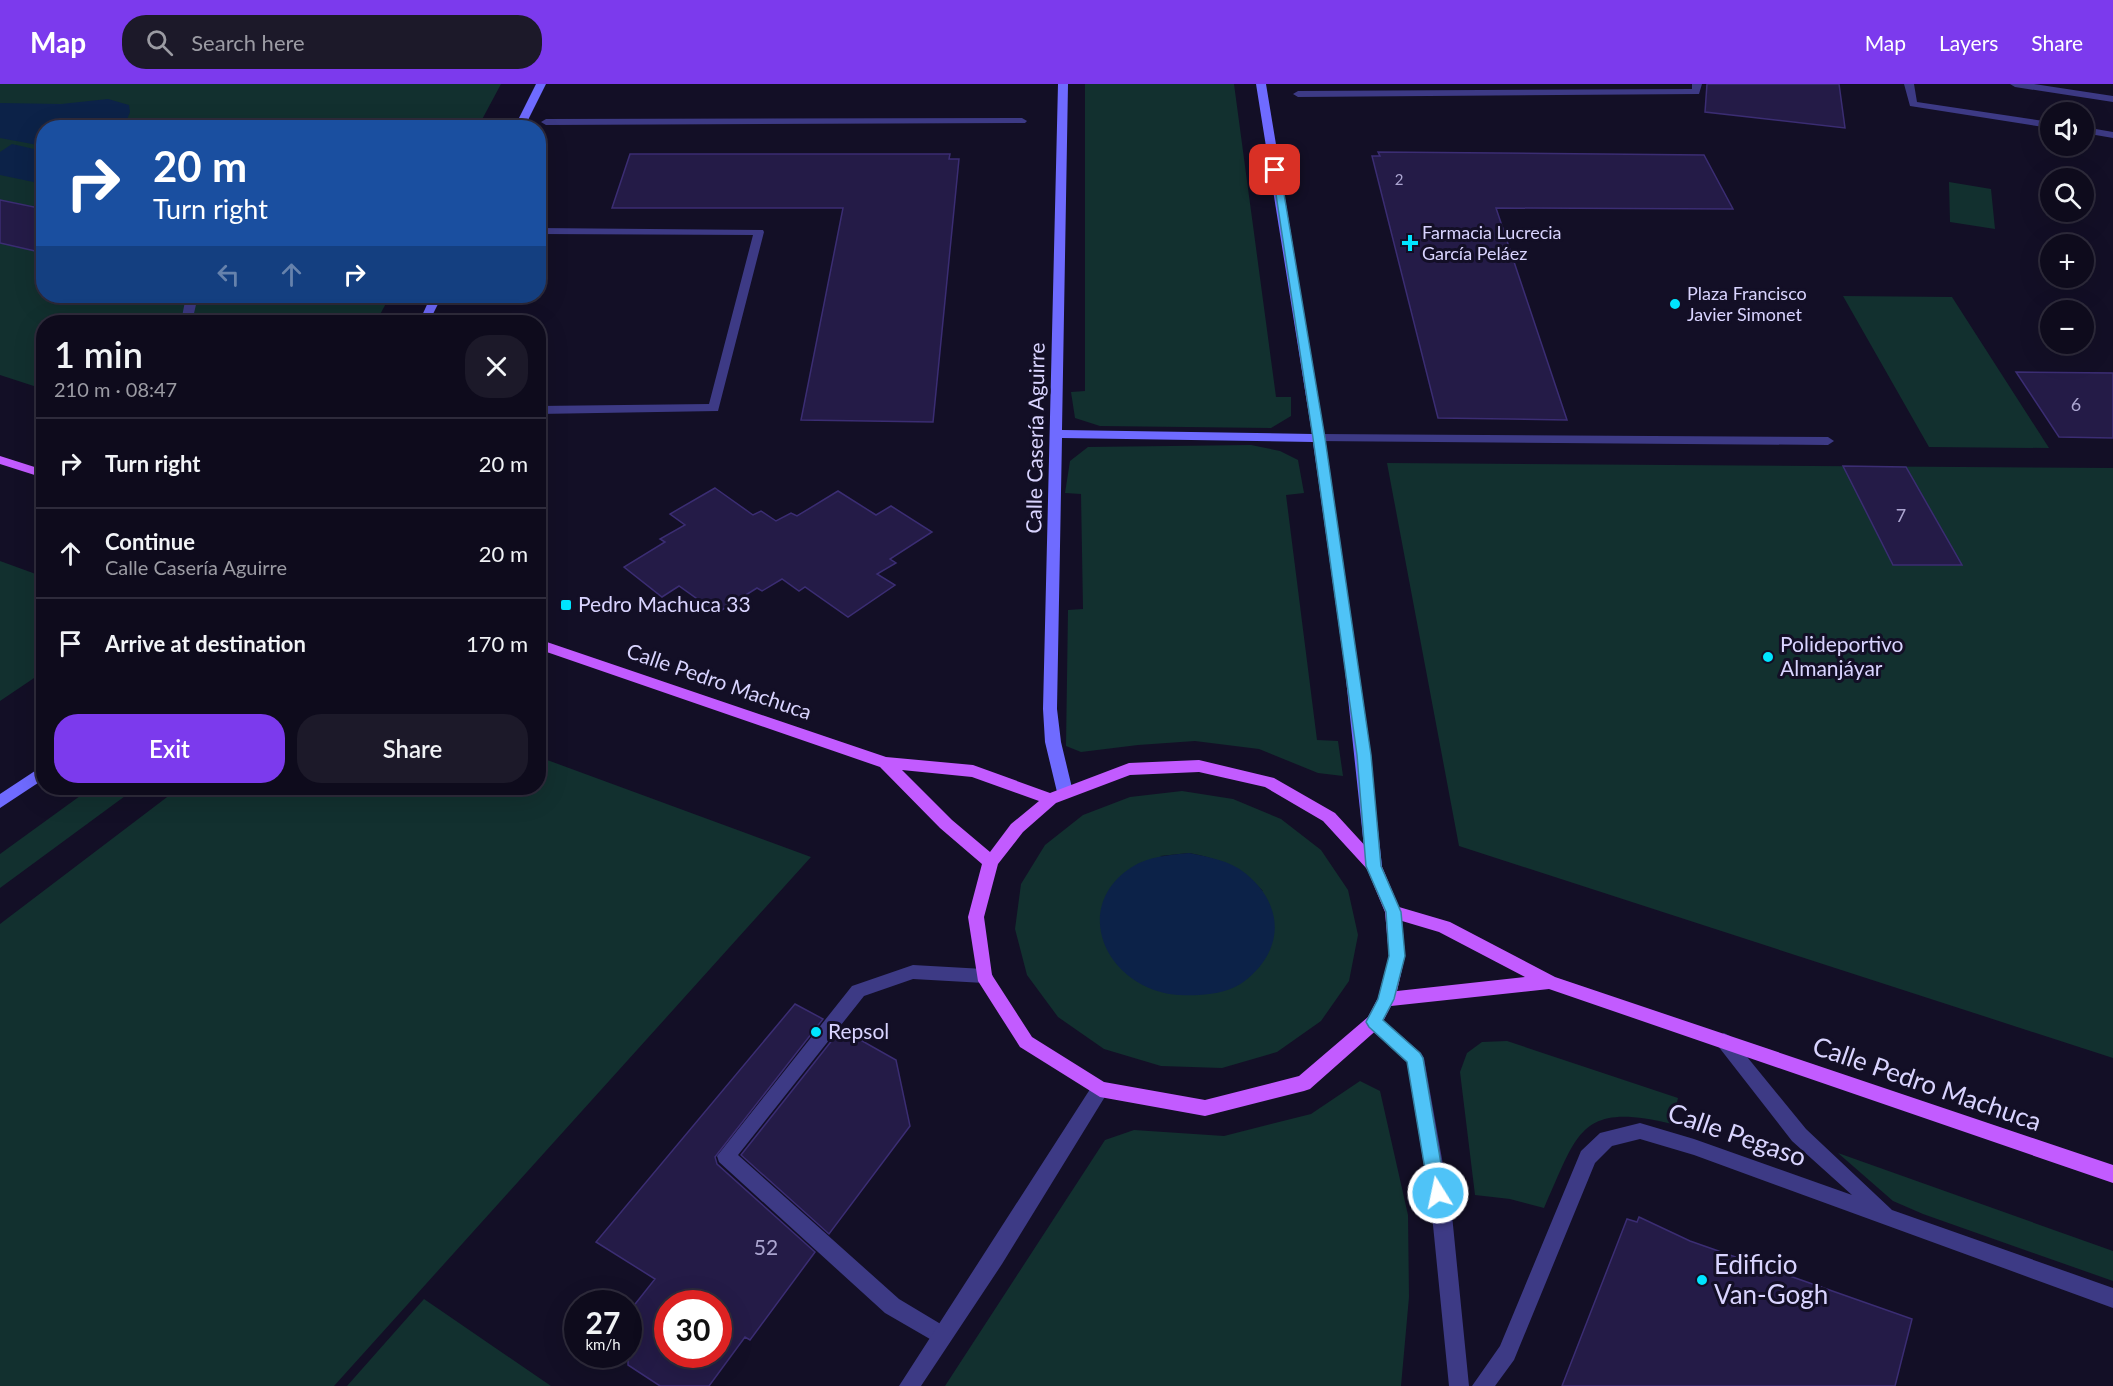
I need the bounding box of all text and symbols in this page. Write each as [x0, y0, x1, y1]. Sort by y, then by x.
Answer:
search box [122, 15, 542, 69]
text: Map [30, 25, 86, 59]
icon: search [143, 26, 176, 59]
text: Search here [191, 29, 305, 56]
text: Map [1865, 30, 1906, 55]
text: Layers [1939, 30, 1998, 55]
text: Share [2031, 30, 2083, 55]
map controls [2040, 102, 2094, 354]
button: sound [2040, 102, 2094, 156]
text: 20 m [153, 141, 247, 191]
icon: right [54, 144, 132, 222]
pin [1249, 144, 1300, 195]
icon: arrive [1258, 153, 1291, 186]
button: search [2040, 168, 2094, 222]
house number: 2 [1395, 170, 1403, 188]
text: Turn right [153, 192, 268, 225]
place label: Farmacia Lucrecia García Peláez [1422, 221, 1562, 264]
button: + [2040, 234, 2094, 288]
marker: Farmacia Lucrecia García Peláez [1403, 236, 1417, 250]
icon: left [212, 258, 245, 291]
icon: ahead [275, 258, 308, 291]
icon: right [338, 258, 371, 291]
place label: Plaza Francisco Javier Simonet [1687, 282, 1807, 325]
marker: Plaza Francisco Javier Simonet [1668, 297, 1682, 311]
button: − [2040, 300, 2094, 354]
text: 1 min [54, 332, 143, 376]
button: close [465, 335, 528, 398]
street label: Calle Casería Aguirre [1020, 342, 1049, 534]
text: 210 m · 08:47 [54, 377, 177, 401]
house number: 6 [2071, 393, 2081, 415]
icon: right [54, 447, 87, 480]
text: Turn right [105, 450, 200, 477]
text: 20 m [479, 450, 528, 477]
house number: 7 [1896, 504, 1906, 526]
text: Continue [105, 528, 195, 555]
icon: ahead [54, 537, 87, 570]
text: 20 m [479, 540, 528, 567]
text: Calle Casería Aguirre [105, 555, 287, 579]
place label: Pedro Machuca 33 [578, 591, 751, 616]
marker: Pedro Machuca 33 [559, 598, 573, 612]
icon: arrive [54, 627, 87, 660]
text: Arrive at destination [105, 630, 306, 657]
text: 170 m [466, 630, 528, 657]
place label: Polideportivo Almanjáyar [1780, 631, 1904, 680]
street label: Calle Pedro Machuca [624, 637, 815, 724]
marker: Polideportivo Almanjáyar [1761, 650, 1775, 664]
button: Exit [54, 714, 285, 783]
button: Share [297, 714, 528, 783]
place label: Repsol [828, 1018, 889, 1043]
marker: Repsol [809, 1025, 823, 1039]
street label: Calle Pedro Machuca [1809, 1029, 2046, 1137]
street label: Calle Pegaso [1664, 1095, 1811, 1173]
position arrow [1406, 1161, 1470, 1225]
house number: 52 [754, 1234, 778, 1259]
place label: Edificio Van-Gogh [1714, 1248, 1828, 1310]
marker: Edificio Van-Gogh [1695, 1273, 1709, 1287]
speed limit sign: 30 [654, 1290, 732, 1368]
text: 27 [586, 1304, 620, 1340]
text: km/h [585, 1335, 621, 1353]

